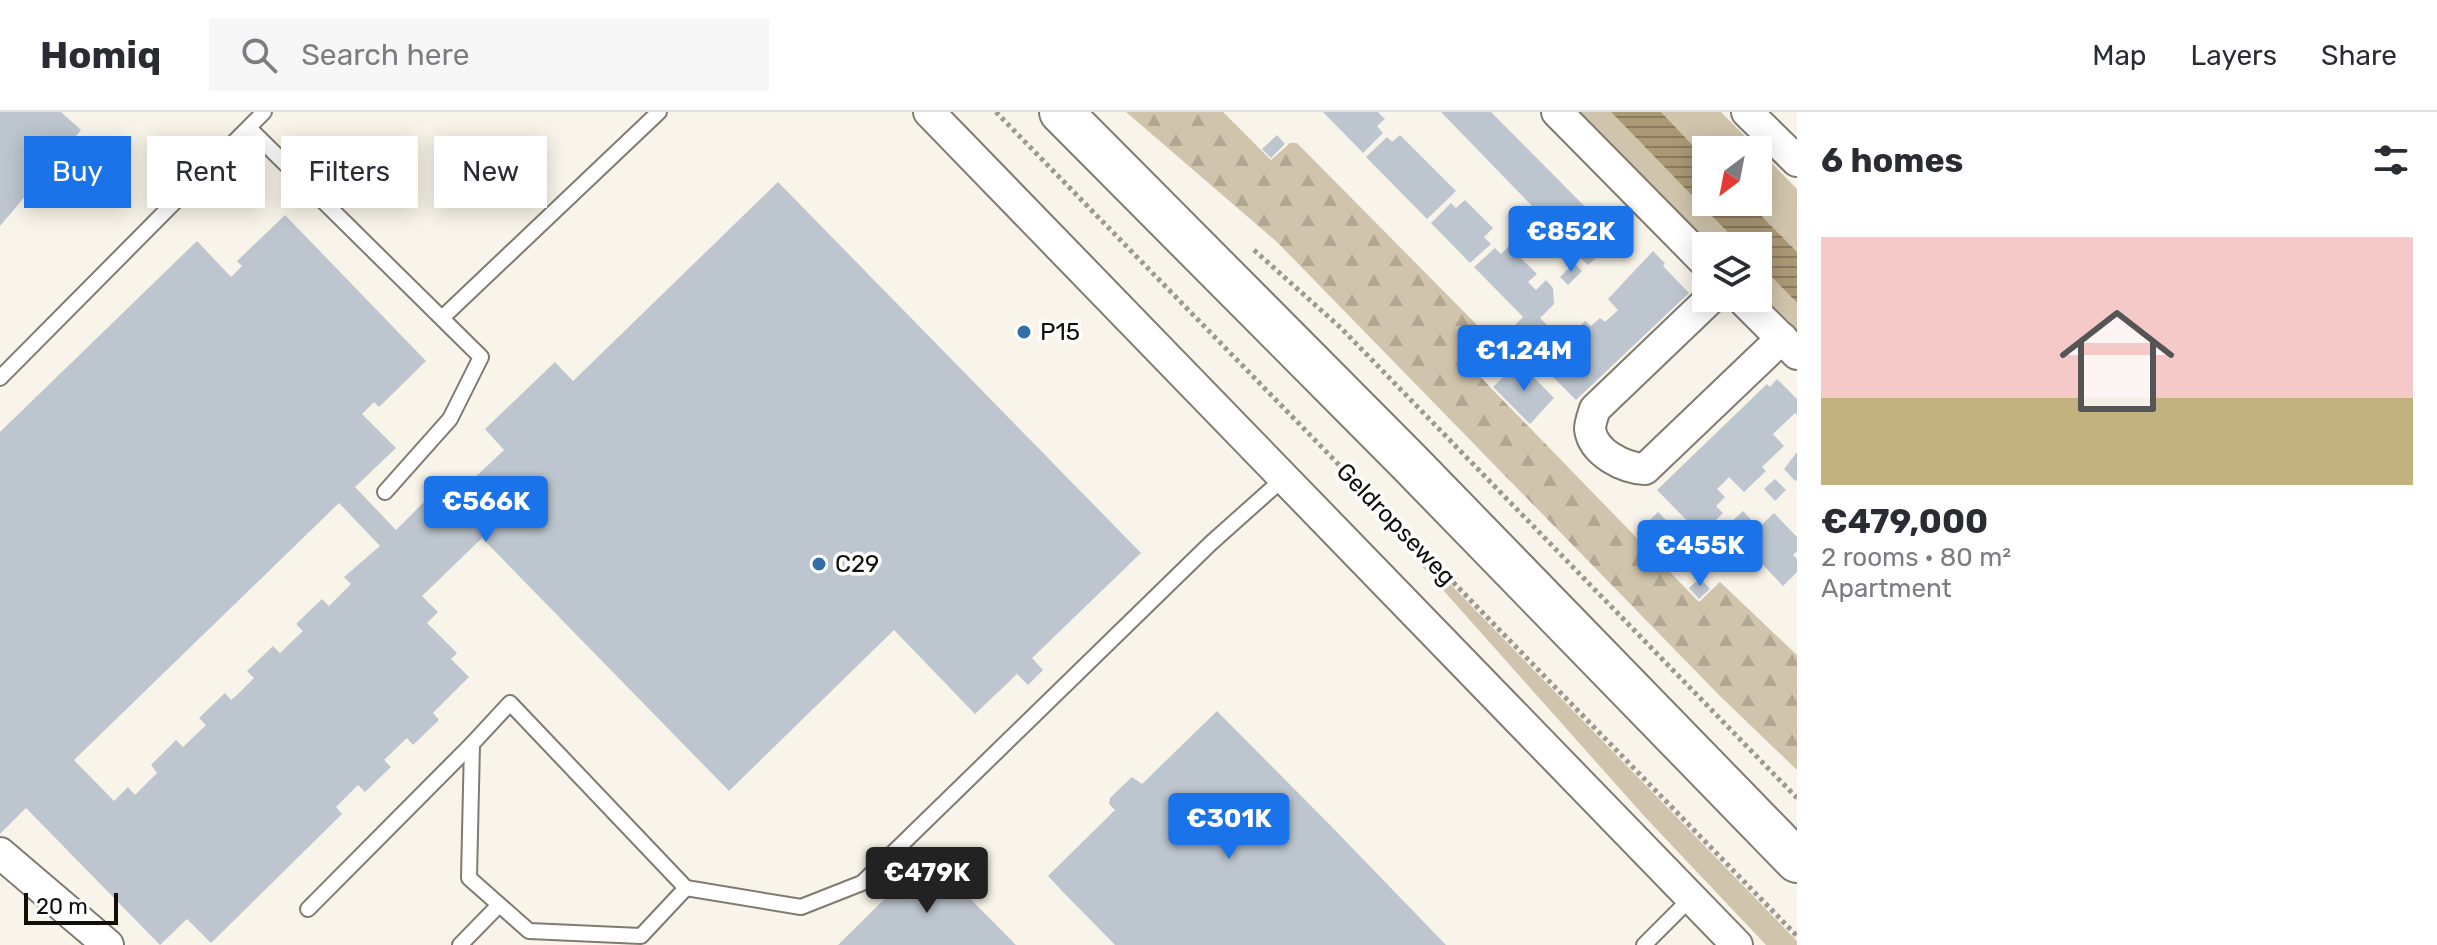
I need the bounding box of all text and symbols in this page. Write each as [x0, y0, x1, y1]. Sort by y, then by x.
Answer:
search box [209, 19, 769, 91]
text: Homiq [40, 32, 161, 78]
icon: search [237, 33, 281, 77]
text: Search here [301, 37, 469, 73]
text: Map [2092, 39, 2147, 72]
text: Layers [2191, 39, 2277, 72]
text: Share [2321, 39, 2397, 72]
chip: Buy [24, 136, 131, 208]
chip: Rent [147, 136, 265, 208]
chip: Filters [281, 136, 418, 208]
chip: New [434, 136, 547, 208]
north arrow [1692, 136, 1772, 216]
map controls [1692, 136, 1772, 312]
icon: filters [2369, 138, 2413, 182]
text: 6 homes [1821, 140, 1963, 181]
pin: €852K [1515, 206, 1627, 274]
text: €852K [1527, 216, 1615, 247]
button: layers [1692, 232, 1772, 312]
icon: home [2045, 289, 2189, 433]
place label: P15 [1040, 318, 1080, 346]
marker: P15 [1015, 323, 1033, 341]
pin: €1.24M [1459, 325, 1589, 393]
text: €1.24M [1476, 335, 1572, 366]
street label: Geldropseweg [1331, 457, 1461, 591]
pin: €566K [430, 476, 542, 544]
text: €566K [442, 486, 530, 517]
text: €479,000 [1821, 501, 1988, 542]
pin: €455K [1644, 520, 1756, 588]
text: €455K [1656, 530, 1745, 561]
text: 2 rooms · 80 m² [1821, 542, 2011, 573]
place label: C29 [835, 550, 879, 578]
marker: C29 [810, 555, 828, 573]
text: Apartment [1821, 573, 1952, 604]
pin: €301K [1173, 793, 1285, 861]
text: €301K [1186, 803, 1272, 834]
pin: €479K [871, 847, 983, 915]
text: €479K [884, 857, 970, 888]
scale bar [24, 889, 118, 925]
text: 20 m [36, 893, 88, 920]

